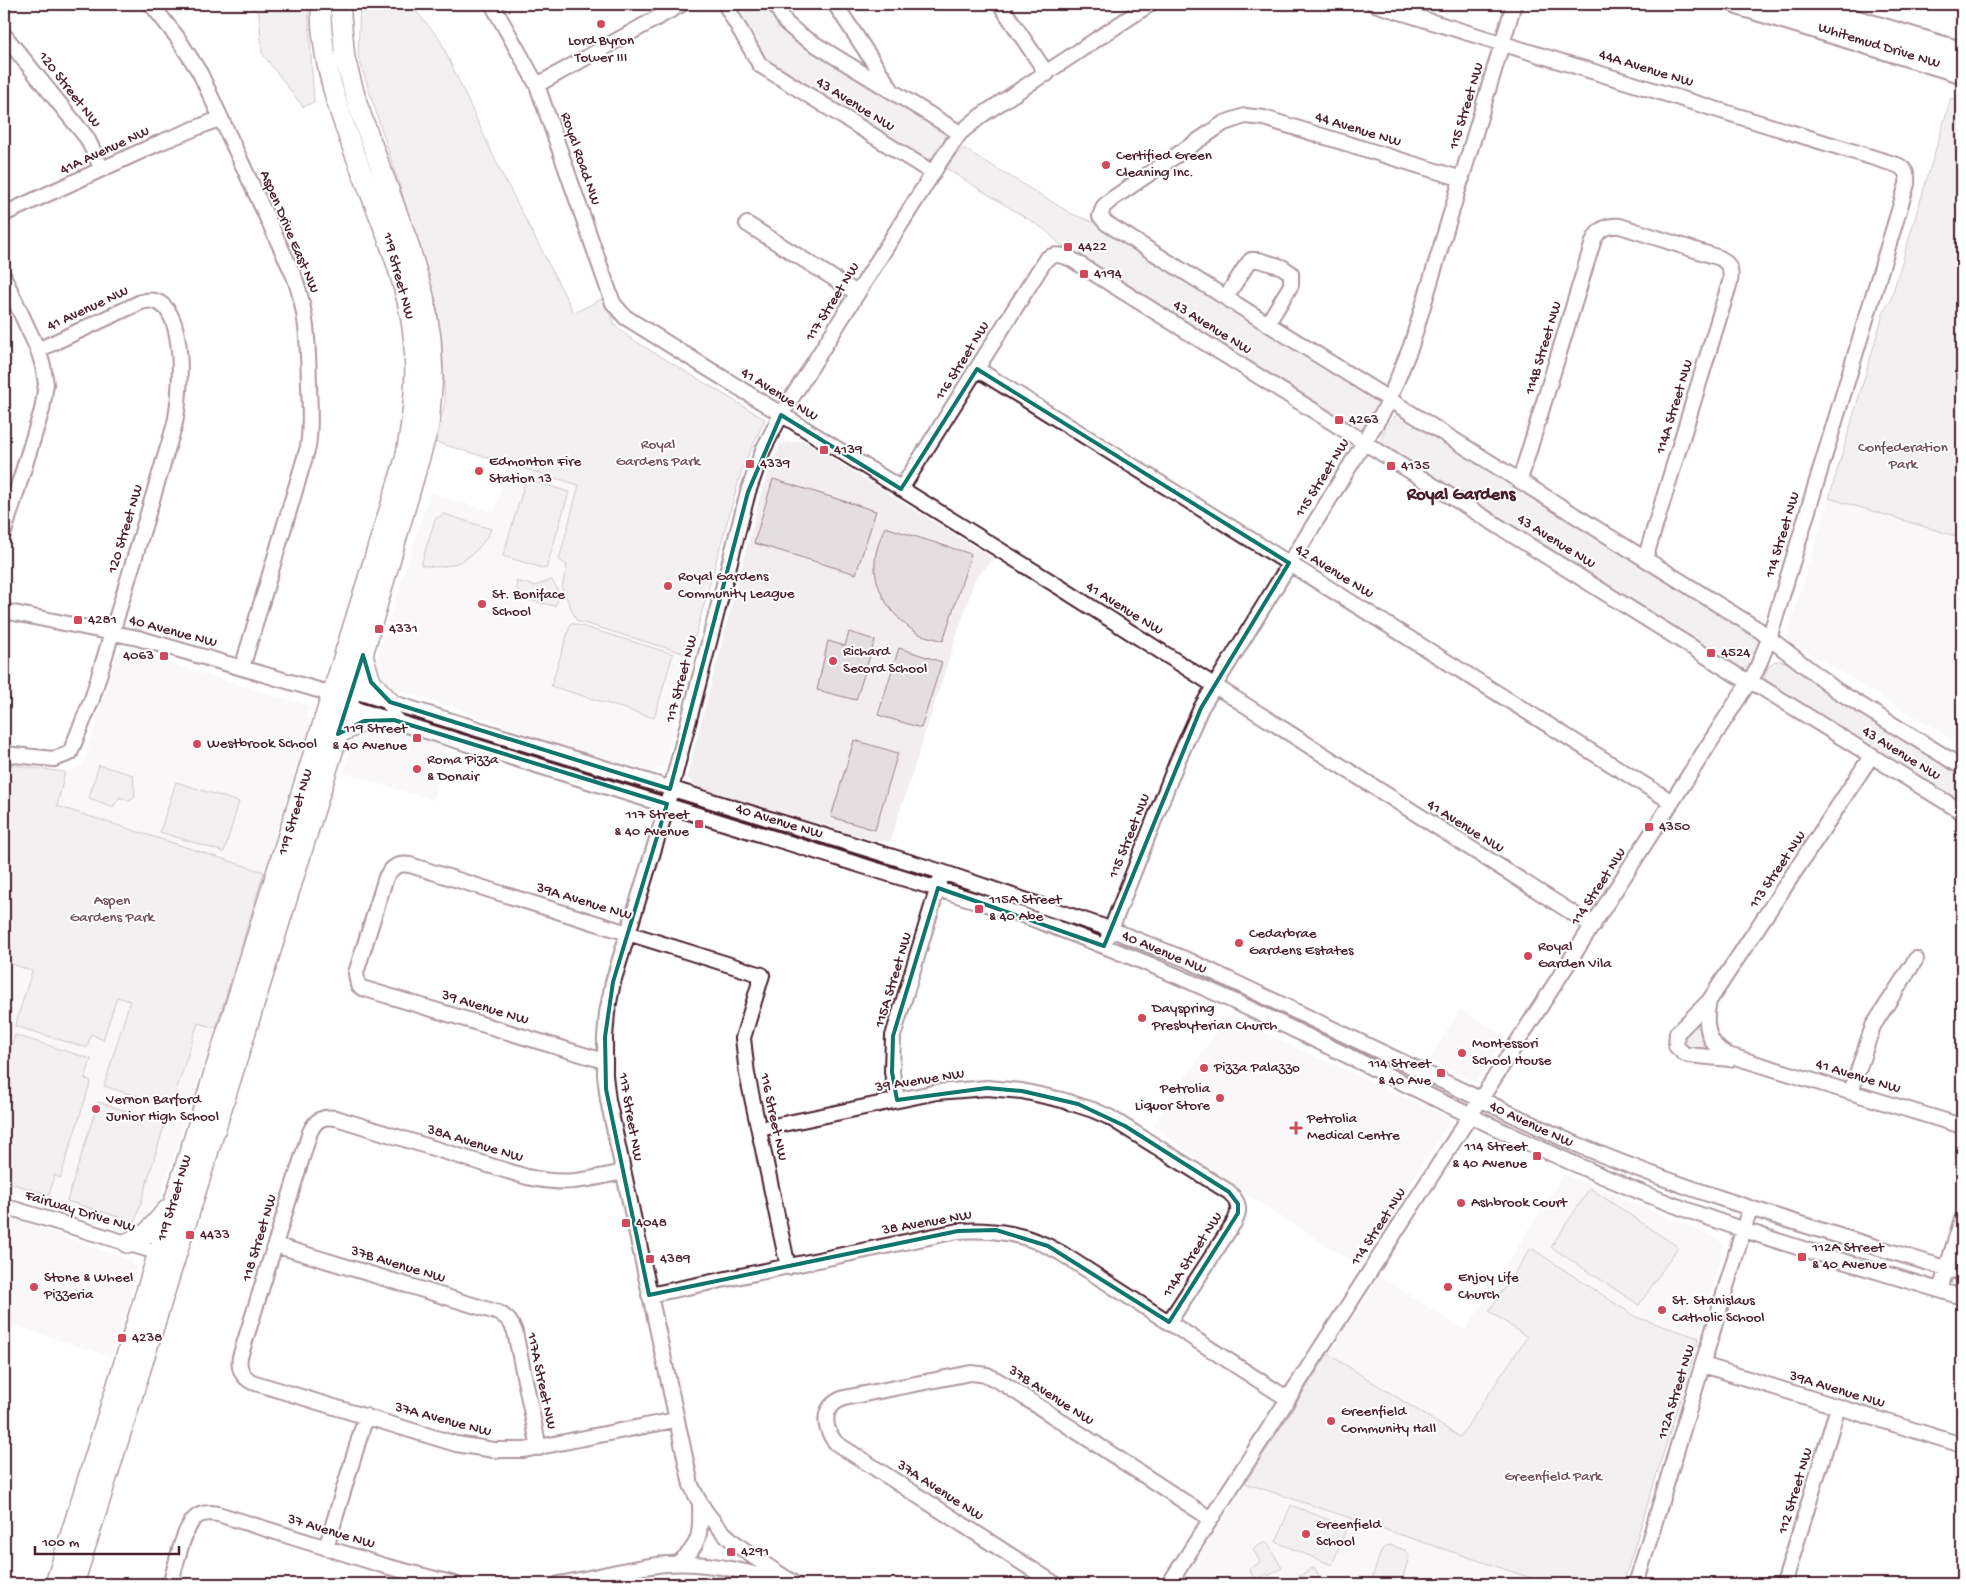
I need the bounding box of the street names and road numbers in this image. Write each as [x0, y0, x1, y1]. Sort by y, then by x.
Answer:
street label: Whitemud Drive NW [1816, 19, 1942, 73]
street label: 44A Avenue NW [1597, 46, 1696, 92]
street label: 120 Street NW [33, 48, 104, 132]
street label: 115 Street NW [1445, 60, 1489, 152]
street label: 43 Avenue NW [812, 74, 898, 137]
street label: 44 Avenue NW [1313, 108, 1403, 152]
street label: Royal Road NW [556, 110, 604, 208]
street label: 41A Avenue NW [57, 122, 153, 180]
street label: Aspen Drive East NW [255, 168, 323, 296]
street label: 119 Street NW [377, 230, 418, 322]
street label: 117 Street NW [801, 259, 864, 346]
street label: 41 Avenue NW [44, 282, 132, 336]
street label: 43 Avenue NW [1169, 297, 1255, 360]
street label: 114B Street NW [1521, 299, 1567, 398]
street label: 116 Street NW [931, 318, 994, 405]
street label: 114A Street NW [1652, 357, 1698, 457]
street label: 41 Avenue NW [737, 364, 821, 426]
street label: 115 Street NW [1291, 435, 1355, 522]
street label: 120 Street NW [104, 482, 148, 576]
street label: 114 Street NW [1761, 490, 1805, 581]
street label: 43 Avenue NW [1513, 511, 1599, 574]
street label: 42 Avenue NW [1291, 541, 1377, 603]
street label: 41 Avenue NW [1082, 578, 1166, 640]
street label: 40 Avenue NW [127, 612, 219, 652]
street label: 117 Street NW [661, 633, 702, 726]
street label: 43 Avenue NW [1858, 723, 1944, 786]
street label: 119 Street NW [274, 766, 318, 858]
street label: 115 Street NW [1104, 791, 1155, 882]
street label: 41 Avenue NW [1423, 796, 1507, 858]
street label: 40 Avenue NW [733, 800, 825, 844]
street label: 113 Street NW [1745, 828, 1811, 913]
street label: 114 Street NW [1567, 845, 1631, 930]
street label: 39A Avenue NW [533, 879, 634, 925]
street label: 40 Avenue NW [1119, 927, 1209, 979]
street label: 115A Street NW [871, 930, 917, 1031]
street label: 39 Avenue NW [438, 986, 531, 1030]
street label: 41 Avenue NW [1813, 1056, 1903, 1099]
street label: 39 Avenue NW [873, 1065, 966, 1097]
street label: 117 Street NW [613, 1070, 647, 1163]
street label: 116 Street NW [755, 1070, 791, 1163]
street label: 40 Avenue NW [1486, 1098, 1576, 1152]
street label: 38A Avenue NW [424, 1121, 525, 1167]
street label: 119 Street NW [153, 1152, 197, 1244]
street label: 114 Street NW [1347, 1185, 1411, 1270]
street label: Fairway Drive NW [22, 1186, 137, 1237]
street label: 118 Street NW [238, 1192, 282, 1285]
street label: 38 Avenue NW [880, 1206, 973, 1240]
street label: 114A Street NW [1158, 1209, 1227, 1302]
street label: 37B Avenue NW [348, 1242, 448, 1288]
street label: 117A Street NW [522, 1330, 560, 1431]
street label: 112A Street NW [1654, 1342, 1700, 1442]
street label: 37B Avenue NW [1004, 1361, 1097, 1430]
street label: 39A Avenue NW [1786, 1367, 1887, 1413]
street label: 37A Avenue NW [392, 1398, 493, 1442]
street label: 112 Street NW [1774, 1446, 1818, 1537]
street label: 37A Avenue NW [893, 1456, 987, 1526]
street label: 37 Avenue NW [284, 1510, 377, 1554]

